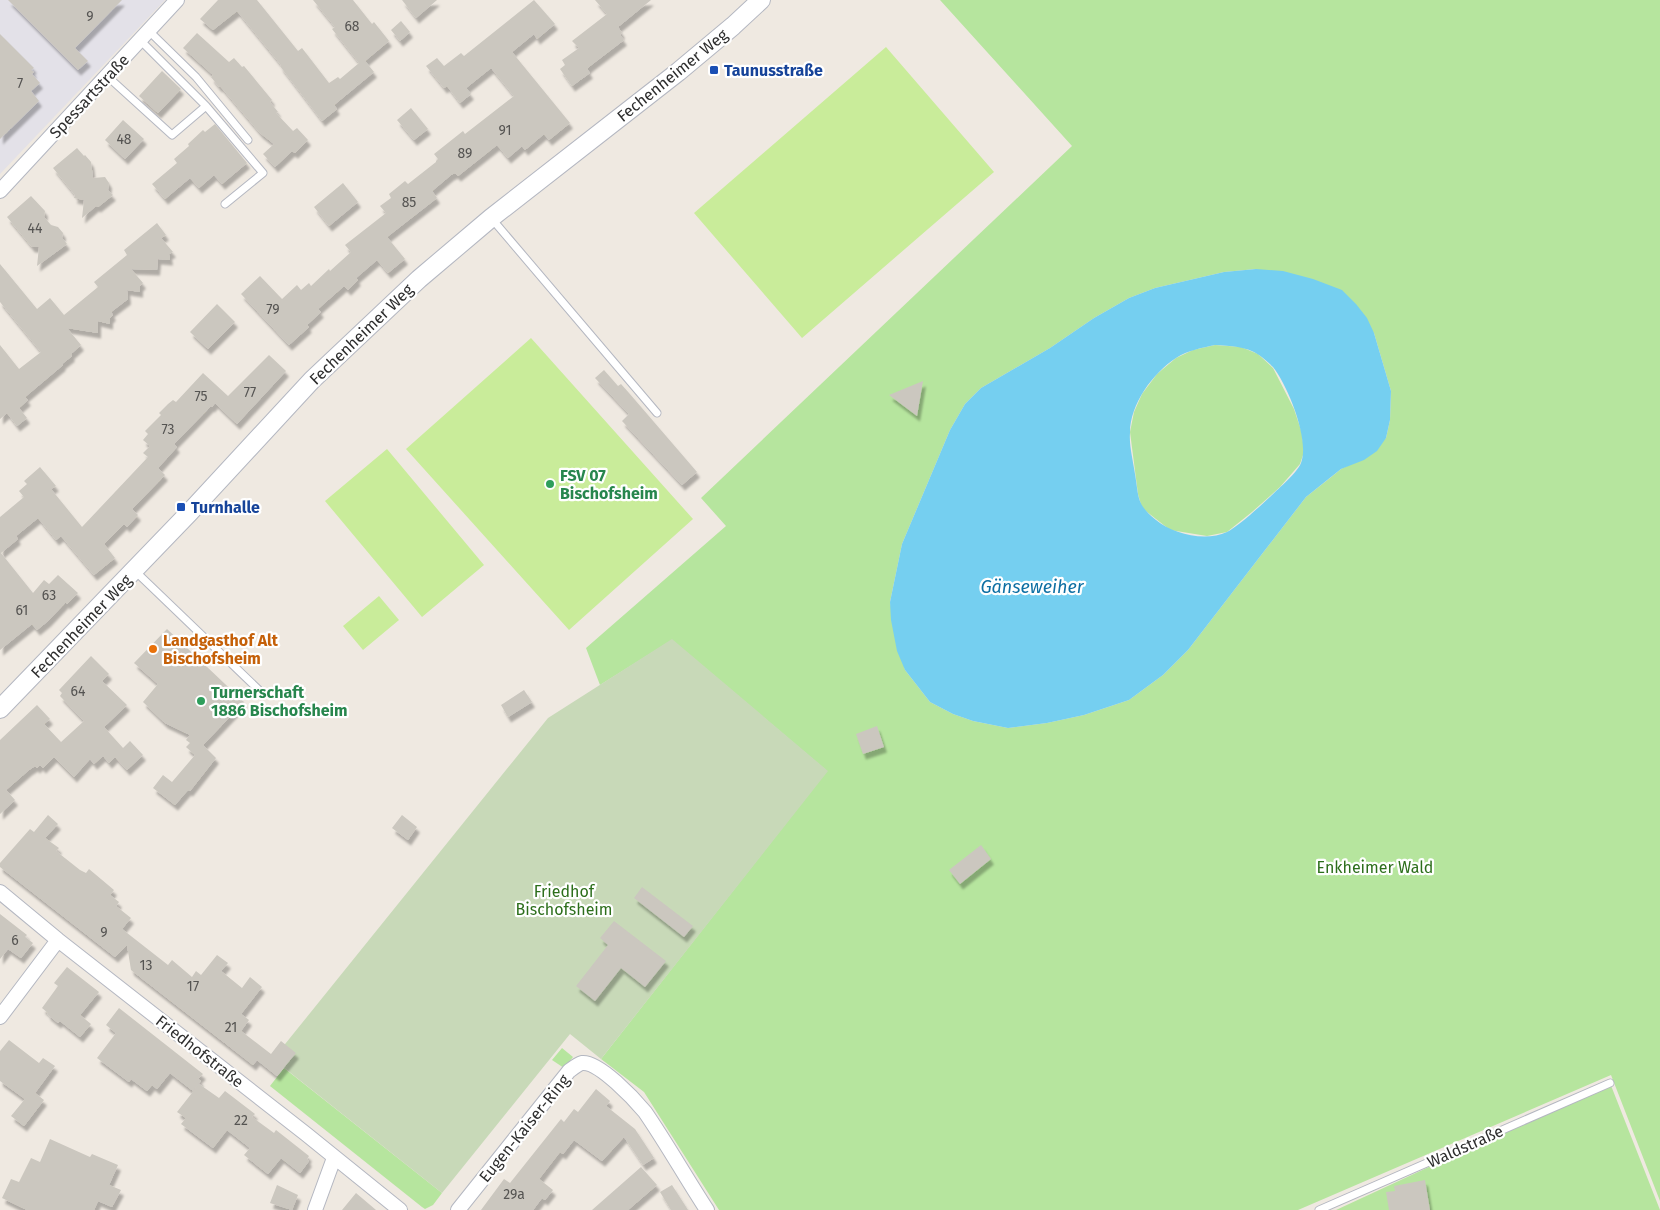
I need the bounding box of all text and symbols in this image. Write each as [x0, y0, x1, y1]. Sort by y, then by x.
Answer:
house number: 9 [86, 8, 94, 25]
house number: 68 [344, 18, 360, 35]
street label: Fechenheimer Weg [613, 25, 732, 126]
street label: Spessartstraße [46, 50, 133, 142]
place label: Taunusstraße [724, 61, 823, 80]
marker: Taunusstraße [708, 64, 720, 76]
house number: 7 [17, 75, 23, 92]
house number: 91 [498, 122, 512, 139]
house number: 48 [116, 131, 132, 148]
house number: 89 [458, 145, 472, 162]
house number: 85 [402, 194, 416, 211]
house number: 44 [28, 220, 43, 237]
street label: Fechenheimer Weg [306, 280, 418, 389]
house number: 79 [266, 301, 280, 318]
house number: 77 [244, 384, 256, 401]
house number: 75 [194, 388, 208, 405]
house number: 73 [161, 421, 175, 438]
place label: FSV 07 Bischofsheim [560, 466, 658, 503]
marker: FSV 07 Bischofsheim [544, 478, 556, 490]
place label: Turnhalle [191, 498, 260, 517]
marker: Turnhalle [175, 501, 187, 513]
street label: Fechenheimer Weg [27, 570, 136, 682]
water label: Gänseweiher [980, 576, 1085, 598]
house number: 63 [42, 587, 56, 604]
house number: 61 [16, 602, 28, 619]
place label: Landgasthof Alt Bischofsheim [163, 631, 279, 668]
marker: Landgasthof Alt Bischofsheim [147, 643, 159, 655]
house number: 64 [71, 683, 86, 700]
place label: Turnerschaft 1886 Bischofsheim [211, 683, 348, 720]
marker: Turnerschaft 1886 Bischofsheim [195, 695, 207, 707]
park label: Enkheimer Wald [1317, 858, 1433, 877]
park label: Friedhof Bischofsheim [515, 882, 613, 919]
house number: 9 [100, 924, 108, 941]
house number: 6 [11, 932, 19, 949]
house number: 13 [139, 957, 153, 974]
house number: 17 [187, 978, 199, 995]
street label: Friedhofstraße [152, 1011, 247, 1092]
house number: 21 [225, 1019, 237, 1036]
street label: Eugen-Kaiser-Ring [475, 1070, 574, 1186]
house number: 22 [234, 1112, 248, 1129]
street label: Waldstraße [1424, 1121, 1506, 1172]
house number: 29a [503, 1186, 525, 1203]

